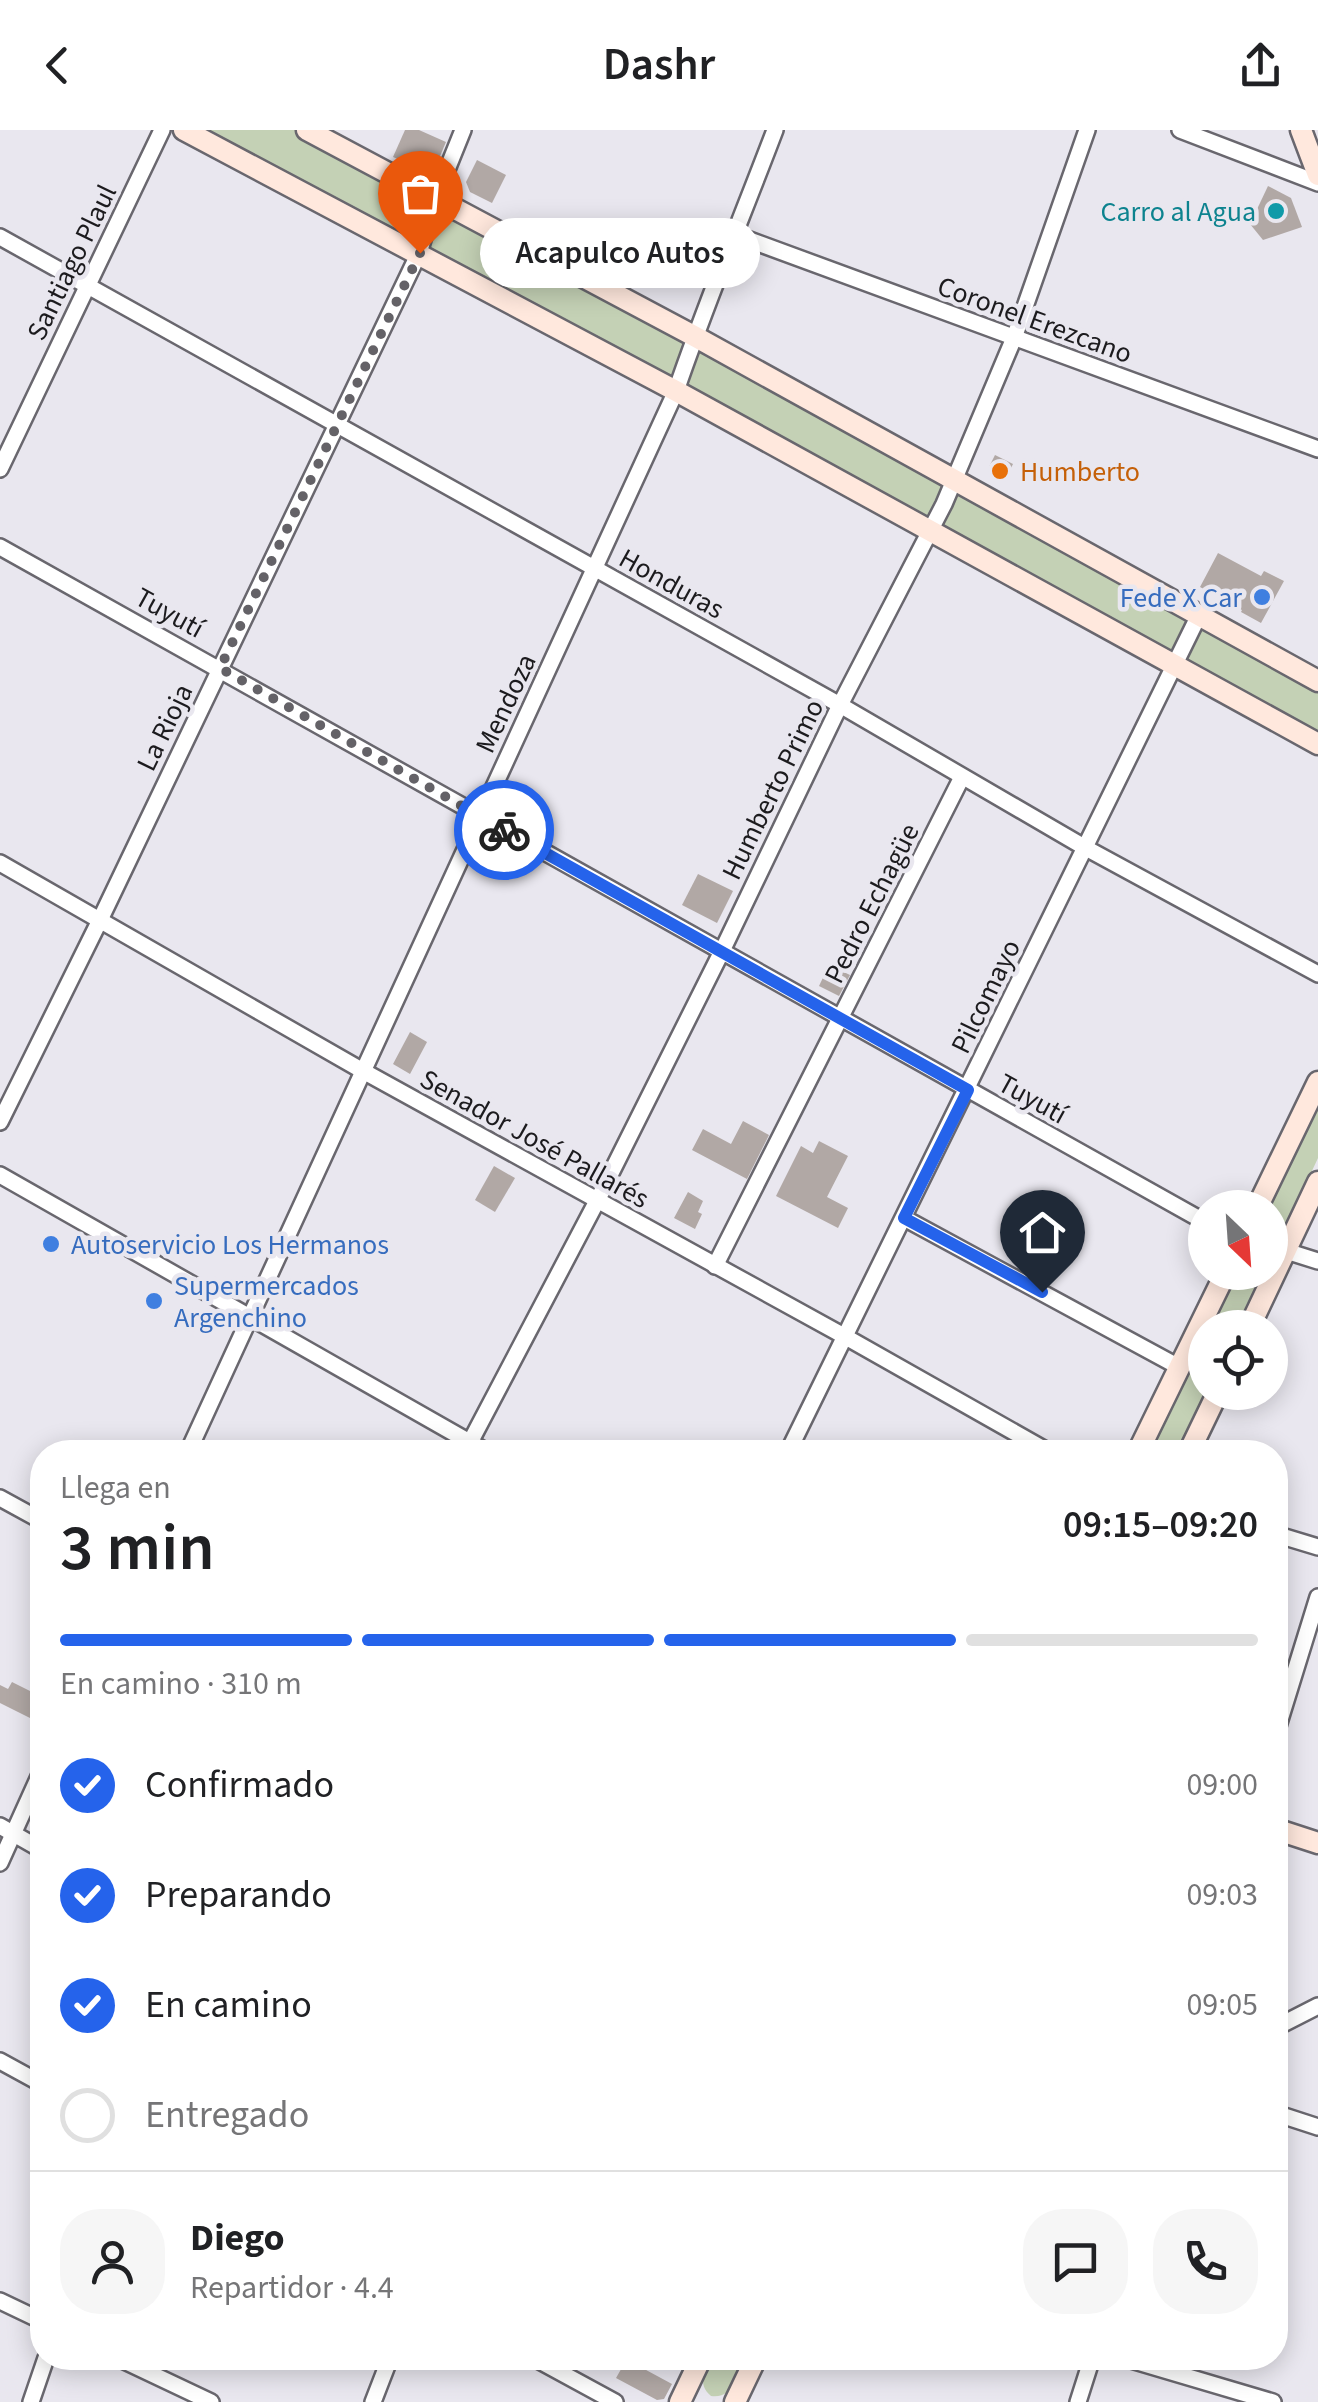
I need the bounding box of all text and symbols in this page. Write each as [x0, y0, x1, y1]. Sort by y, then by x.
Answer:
text: Dashr [603, 33, 715, 97]
icon: back [30, 38, 85, 93]
icon: share [1233, 38, 1288, 93]
pin [378, 151, 463, 254]
icon: bag [393, 166, 448, 221]
street label: Santiago Plaul [17, 178, 127, 347]
place label: Carro al Agua [1100, 192, 1256, 232]
marker: Carro al Agua [1265, 200, 1287, 222]
callout: Acapulco Autos [480, 218, 760, 288]
text: Acapulco Autos [515, 230, 725, 276]
street label: Coronel Erezcano [932, 266, 1138, 374]
place label: Humberto [1020, 452, 1140, 492]
marker: Humberto [989, 460, 1011, 482]
street label: Honduras [612, 539, 731, 629]
street label: Tuyutí [128, 578, 212, 649]
place label: Fede X Car [1120, 578, 1242, 618]
marker: Fede X Car [1251, 586, 1273, 608]
street label: Mendoza [465, 647, 546, 760]
street label: La Rioja [127, 677, 203, 778]
street label: Humberto Primo [712, 692, 834, 887]
courier [454, 780, 554, 880]
icon: bike [477, 803, 532, 858]
street label: Pedro Echagüe [814, 817, 929, 990]
street label: Pilcomayo [941, 933, 1031, 1060]
street label: Senador José Pallarés [413, 1059, 656, 1218]
street label: Tuyutí [991, 1064, 1075, 1135]
pin [1000, 1190, 1085, 1293]
north arrow [1188, 1190, 1288, 1290]
map controls [1188, 1190, 1288, 1410]
icon: home [1015, 1205, 1070, 1260]
place label: Autoservicio Los Hermanos [71, 1225, 389, 1265]
marker: Autoservicio Los Hermanos [40, 1233, 62, 1255]
place label: Supermercados Argenchino [174, 1266, 359, 1338]
marker: Supermercados Argenchino [143, 1290, 165, 1312]
button: locate [1188, 1310, 1288, 1410]
text: Llega en [60, 1465, 171, 1511]
text: 09:15–09:20 [1063, 1498, 1258, 1552]
text: 3 min [60, 1502, 215, 1595]
text: En camino · 310 m [60, 1661, 302, 1707]
icon: check [60, 1758, 115, 1813]
text: Confirmado [145, 1758, 334, 1812]
text: 09:00 [1186, 1762, 1258, 1808]
icon: check [60, 1868, 115, 1923]
text: Preparando [145, 1868, 332, 1922]
text: 09:03 [1186, 1872, 1258, 1918]
icon: check [60, 1978, 115, 2033]
text: En camino [145, 1978, 312, 2032]
text: 09:05 [1186, 1982, 1258, 2028]
text: Entregado [145, 2088, 309, 2142]
button: person [60, 2209, 165, 2314]
button: chat [1023, 2209, 1128, 2314]
button: phone [1153, 2209, 1258, 2314]
text: Diego [190, 2211, 285, 2265]
text: Repartidor · 4.4 [190, 2265, 394, 2311]

